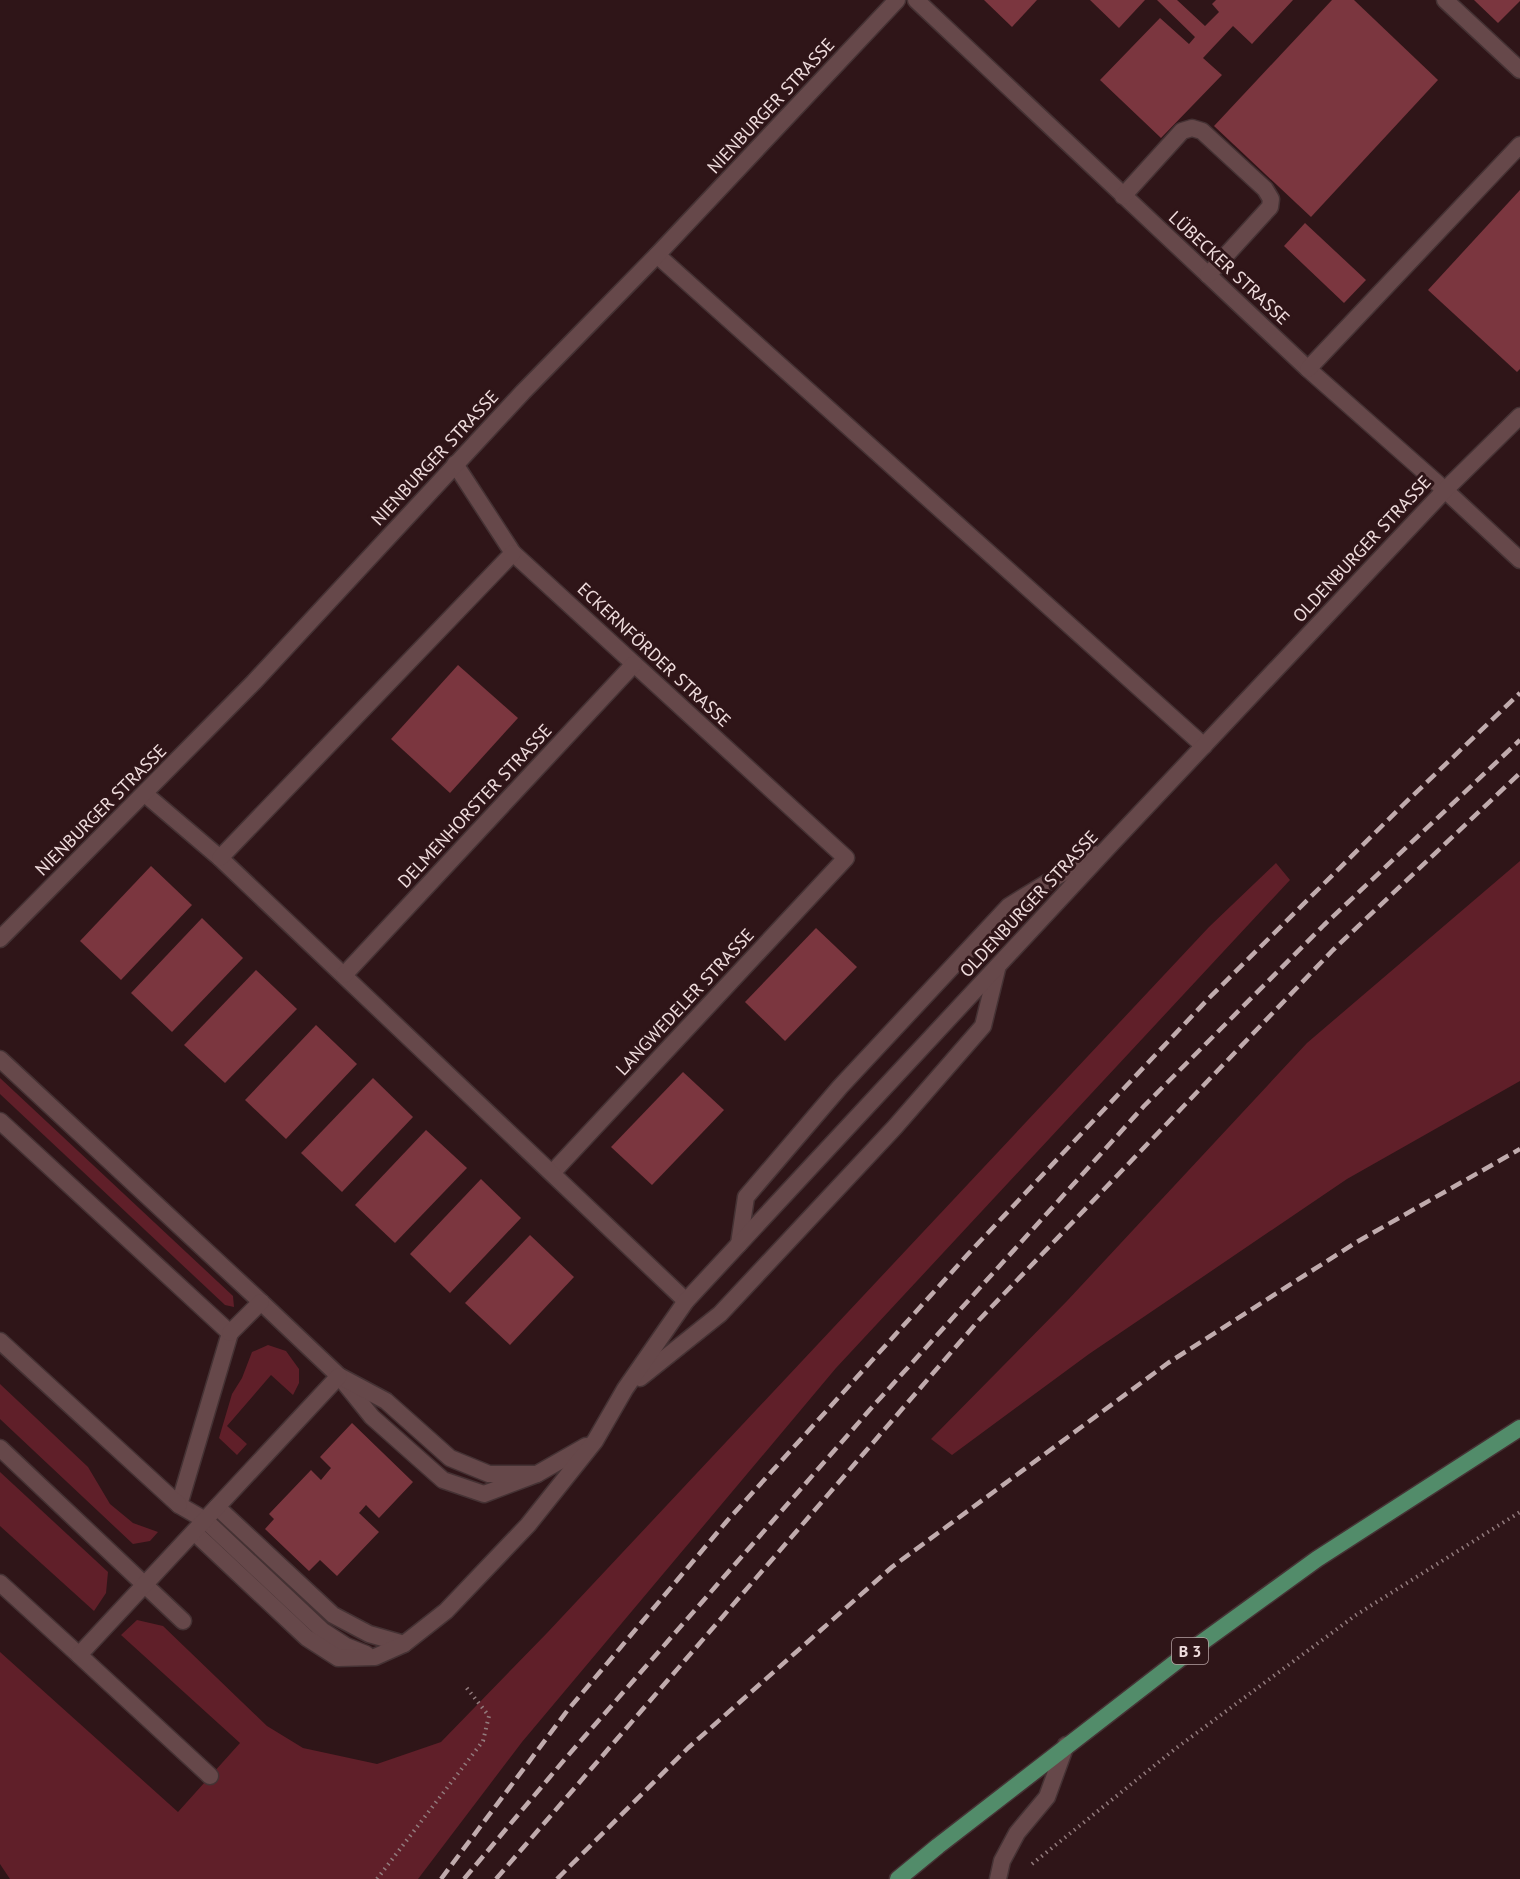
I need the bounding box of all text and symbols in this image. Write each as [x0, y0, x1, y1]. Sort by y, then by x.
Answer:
street label: NIENBURGER STRASSE [702, 33, 839, 178]
street label: LÜBECKER STRASSE [1164, 206, 1294, 329]
street label: NIENBURGER STRASSE [366, 385, 503, 530]
street label: OLDENBURGER STRASSE [1288, 470, 1436, 627]
street label: ECKERNFÖRDER STRASSE [573, 577, 736, 732]
street label: DELMENHORSTER STRASSE [393, 719, 557, 892]
street label: NIENBURGER STRASSE [30, 739, 171, 880]
street label: OLDENBURGER STRASSE [955, 825, 1103, 982]
street label: LANGWEDELER STRASSE [611, 923, 759, 1080]
road number: B 3 [1172, 1638, 1208, 1664]

